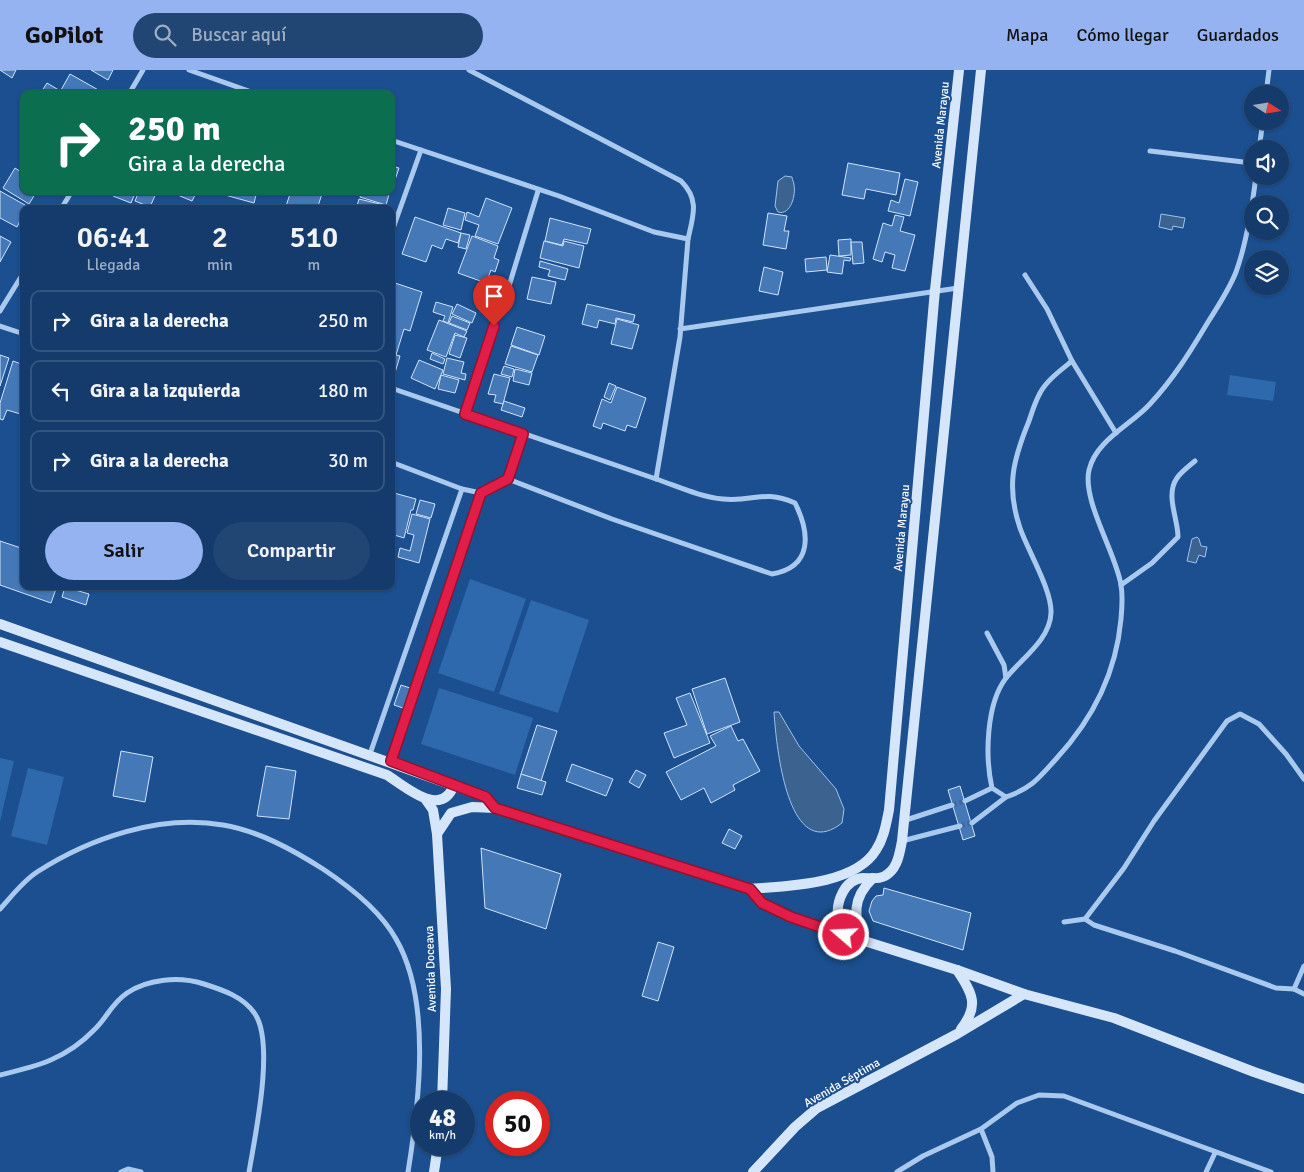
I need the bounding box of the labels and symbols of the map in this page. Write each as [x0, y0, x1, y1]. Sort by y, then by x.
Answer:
street label: Avenida Marayau [929, 81, 953, 169]
north arrow [1244, 85, 1289, 130]
pin [473, 275, 515, 326]
street label: Avenida Marayau [891, 484, 913, 572]
position arrow [817, 908, 869, 960]
street label: Avenida Doceava [422, 926, 440, 1012]
street label: Avenida Séptima [801, 1055, 883, 1111]
speed limit sign: 50 [485, 1091, 550, 1156]

